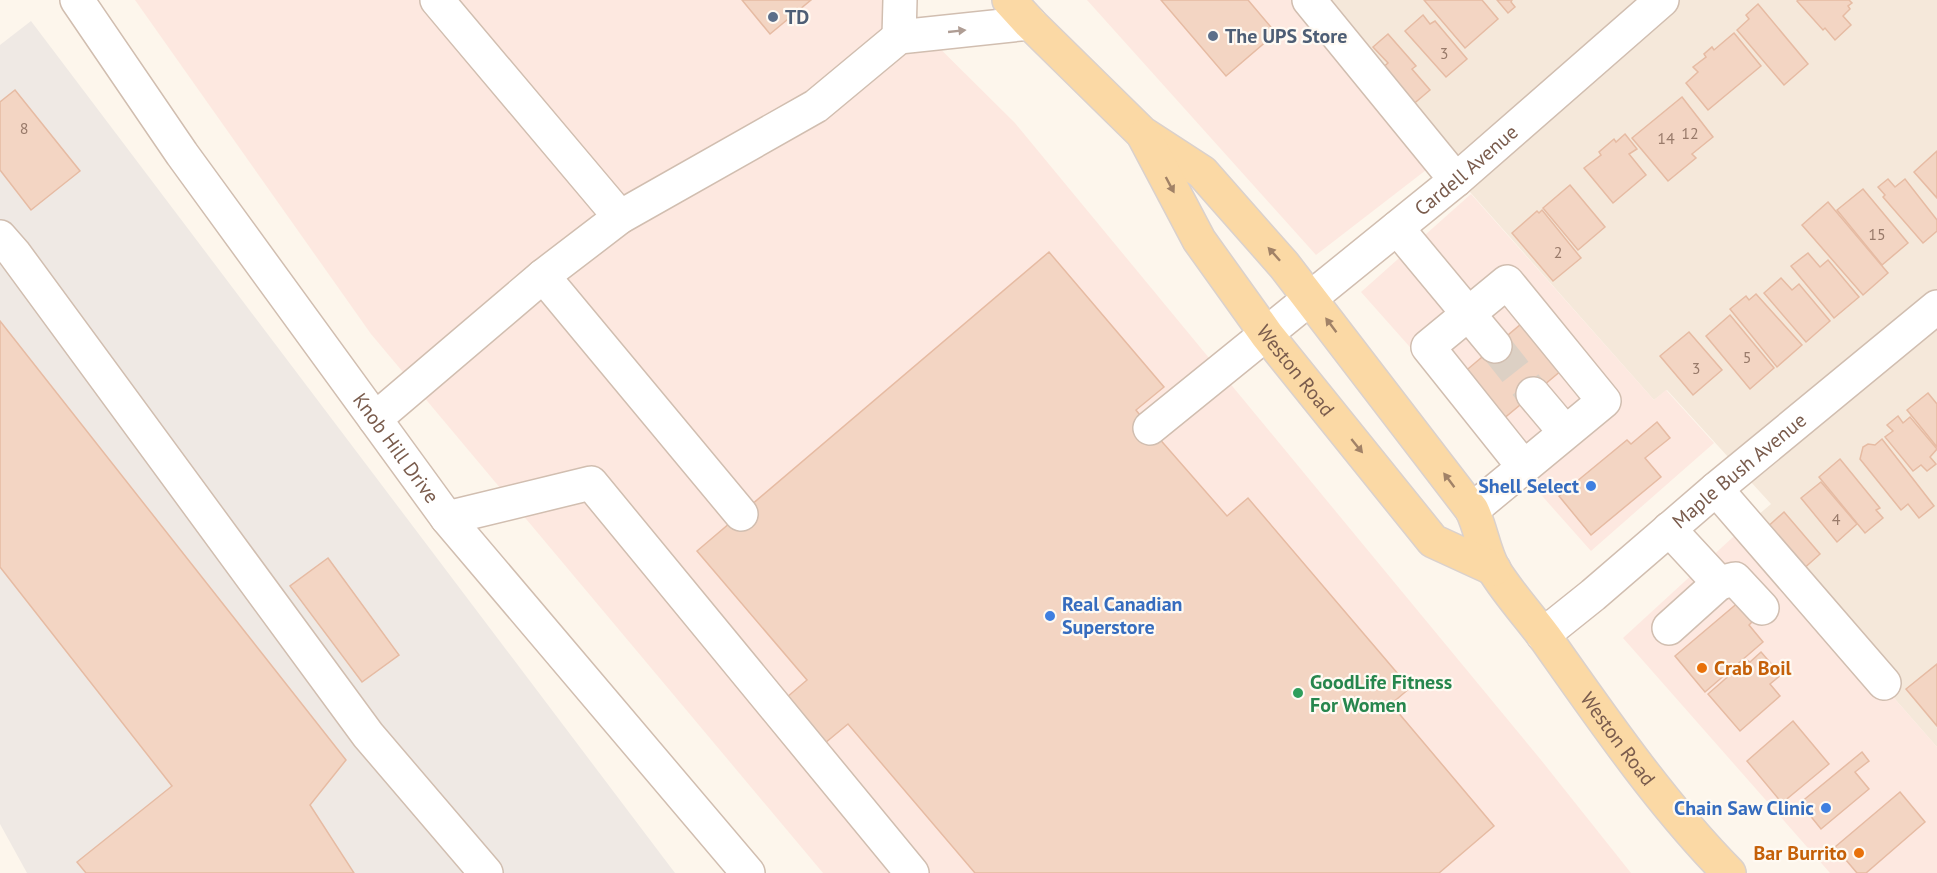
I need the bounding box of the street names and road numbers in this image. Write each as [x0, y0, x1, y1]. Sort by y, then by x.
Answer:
street label: Cardell Avenue [1409, 119, 1523, 221]
street label: Weston Road [1251, 320, 1340, 422]
street label: Knob Hill Drive [347, 388, 445, 508]
street label: Maple Bush Avenue [1667, 407, 1812, 534]
street label: Weston Road [1575, 687, 1661, 791]

